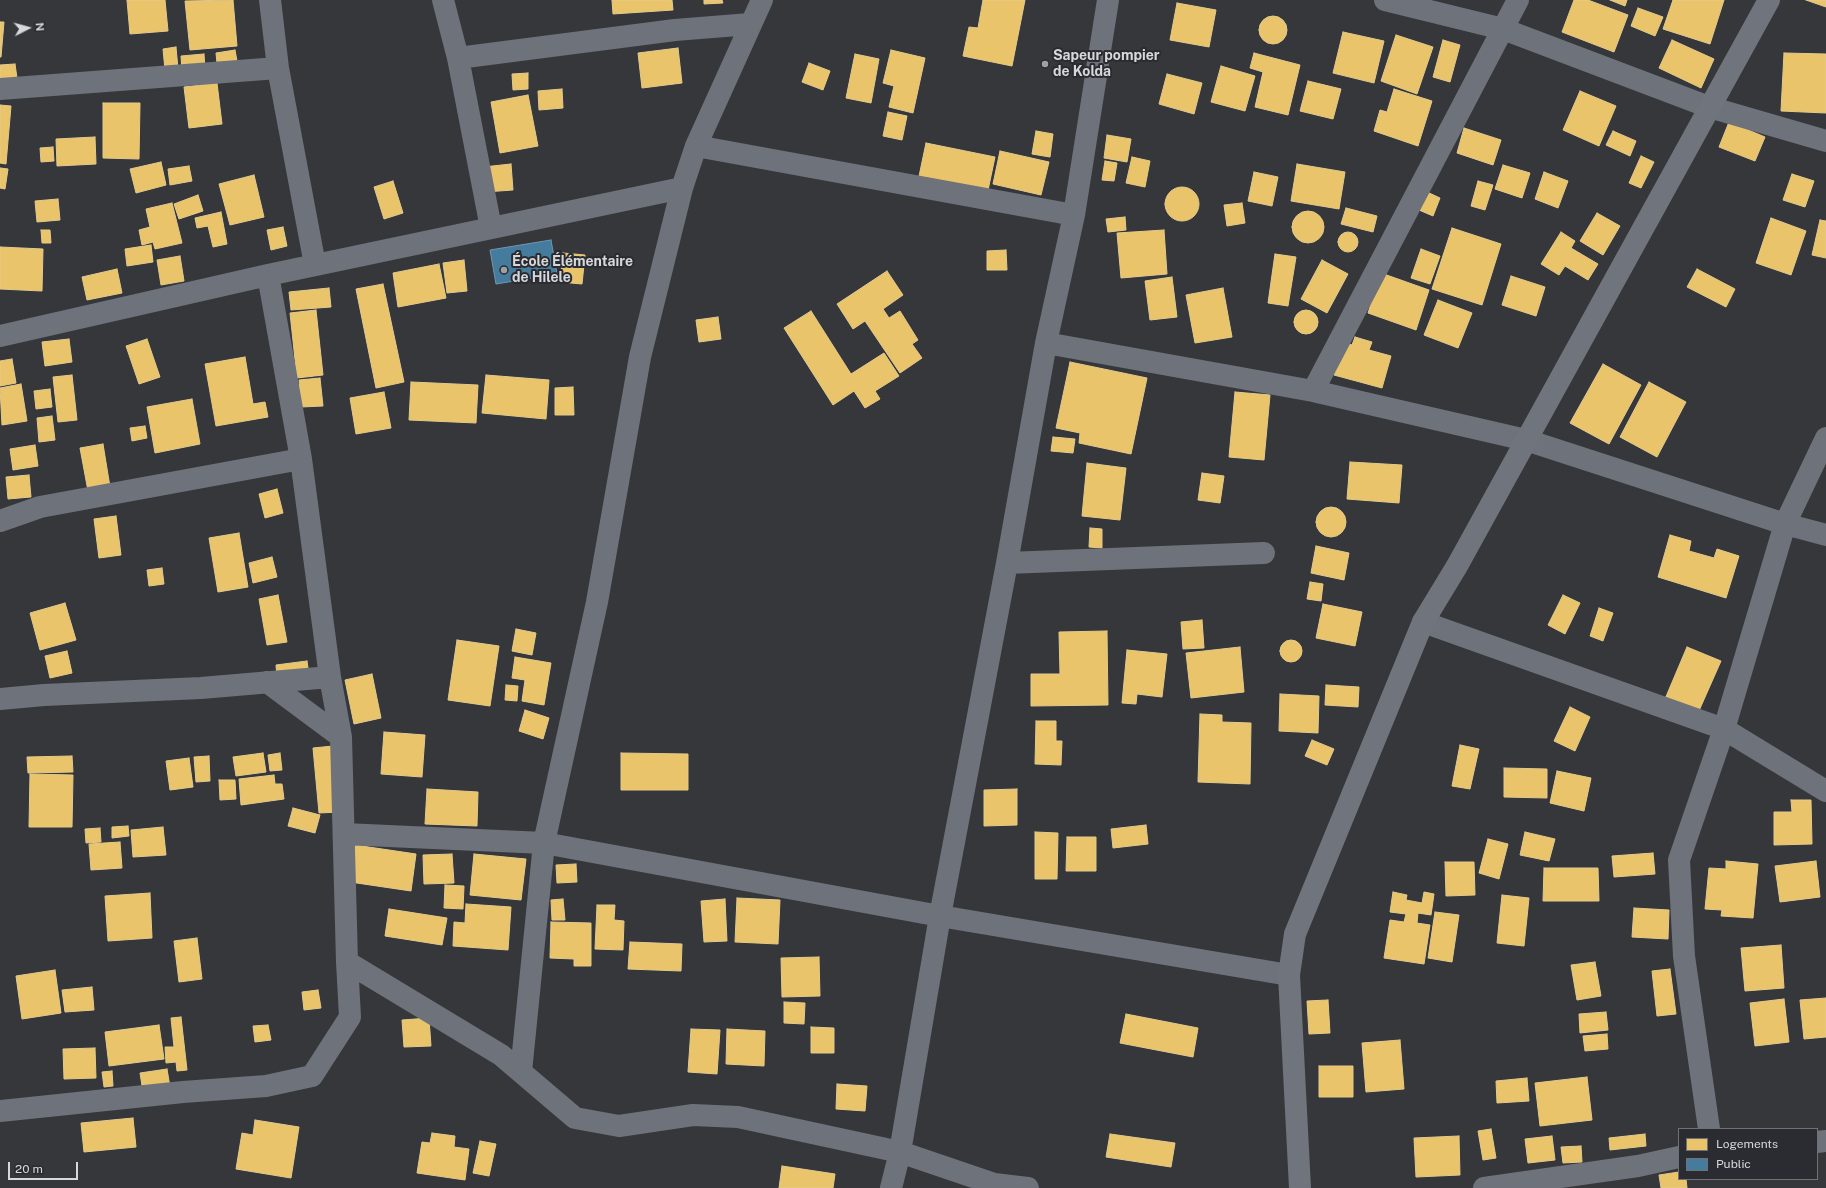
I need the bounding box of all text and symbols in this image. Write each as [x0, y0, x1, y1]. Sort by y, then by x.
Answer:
north arrow [8, 8, 48, 48]
text: N [34, 22, 46, 32]
place label: Sapeur pompier de Kolda [1053, 48, 1160, 80]
marker: Sapeur pompier de Kolda [1040, 59, 1050, 69]
place label: École Élémentaire de Hilele [512, 254, 633, 286]
marker: École Élémentaire de Hilele [499, 265, 509, 275]
legend [1678, 1128, 1818, 1180]
text: Logements [1716, 1137, 1778, 1151]
scale bar [10, 1154, 80, 1180]
text: Public [1716, 1157, 1751, 1171]
text: 20 m [15, 1162, 43, 1176]

